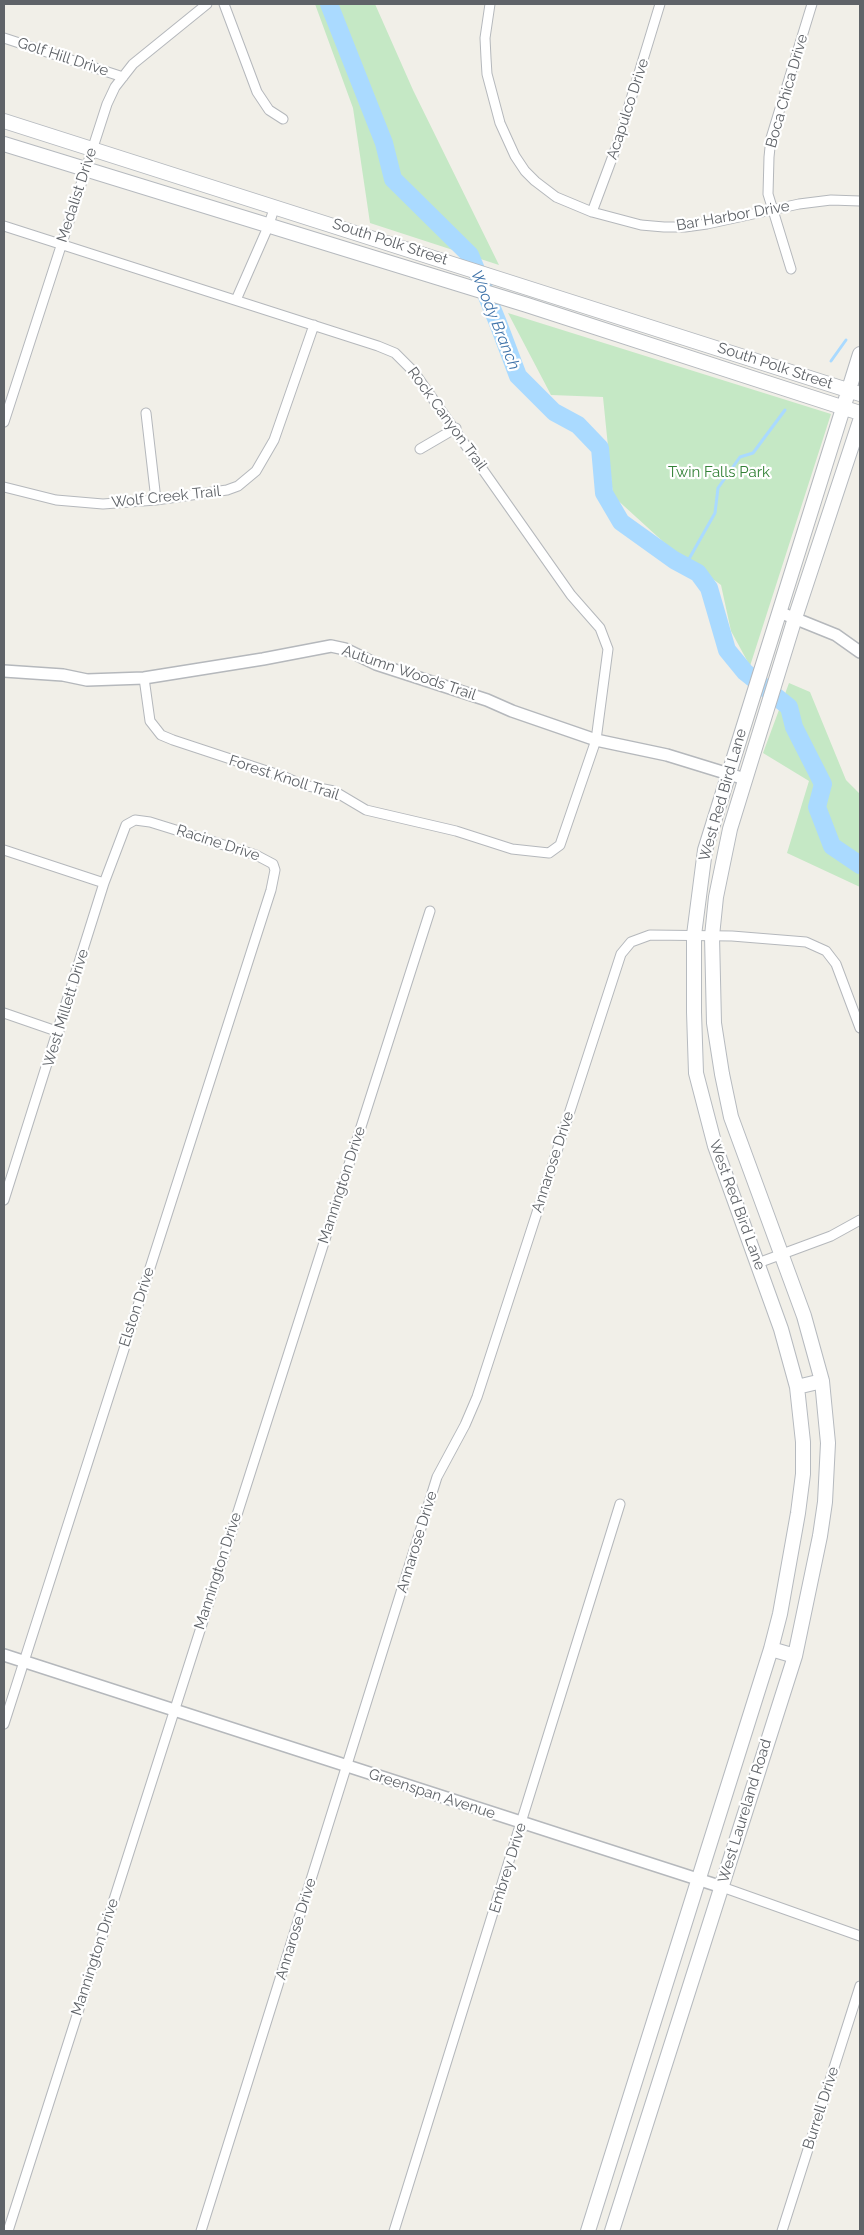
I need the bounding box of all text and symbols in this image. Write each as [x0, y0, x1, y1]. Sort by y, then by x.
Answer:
street label: Boca Chica Drive [762, 32, 812, 150]
street label: Golf Hill Drive [15, 34, 111, 80]
street label: Acapulco Drive [603, 56, 653, 162]
street label: Medalist Drive [53, 145, 101, 245]
street label: Bar Harbor Drive [675, 197, 791, 235]
street label: South Polk Street [330, 215, 450, 269]
water label: Woody Branch [466, 267, 524, 373]
street label: South Polk Street [715, 339, 835, 393]
street label: Rock Canyon Trail [403, 364, 491, 474]
park label: Twin Falls Park [668, 463, 770, 481]
street label: Wolf Creek Trail [110, 482, 222, 512]
street label: Autumn Woods Trail [340, 642, 478, 704]
street label: West Red Bird Lane [695, 727, 751, 863]
street label: Forest Knoll Trail [227, 752, 341, 804]
street label: Racine Drive [174, 821, 262, 865]
street label: West Millett Drive [39, 947, 93, 1069]
street label: Annarose Drive [528, 1109, 578, 1215]
street label: Mannington Drive [315, 1124, 369, 1246]
street label: West Red Bird Lane [705, 1138, 769, 1272]
street label: Elston Drive [116, 1265, 158, 1349]
street label: Annarose Drive [393, 1489, 441, 1595]
street label: Mannington Drive [191, 1510, 245, 1632]
street label: West Laureland Road [715, 1737, 775, 1885]
street label: Greenspan Avenue [366, 1765, 498, 1823]
street label: Embrey Drive [486, 1821, 530, 1915]
street label: Annarose Drive [272, 1876, 320, 1982]
street label: Mannington Drive [68, 1896, 122, 2018]
street label: Burrell Drive [799, 2064, 843, 2152]

